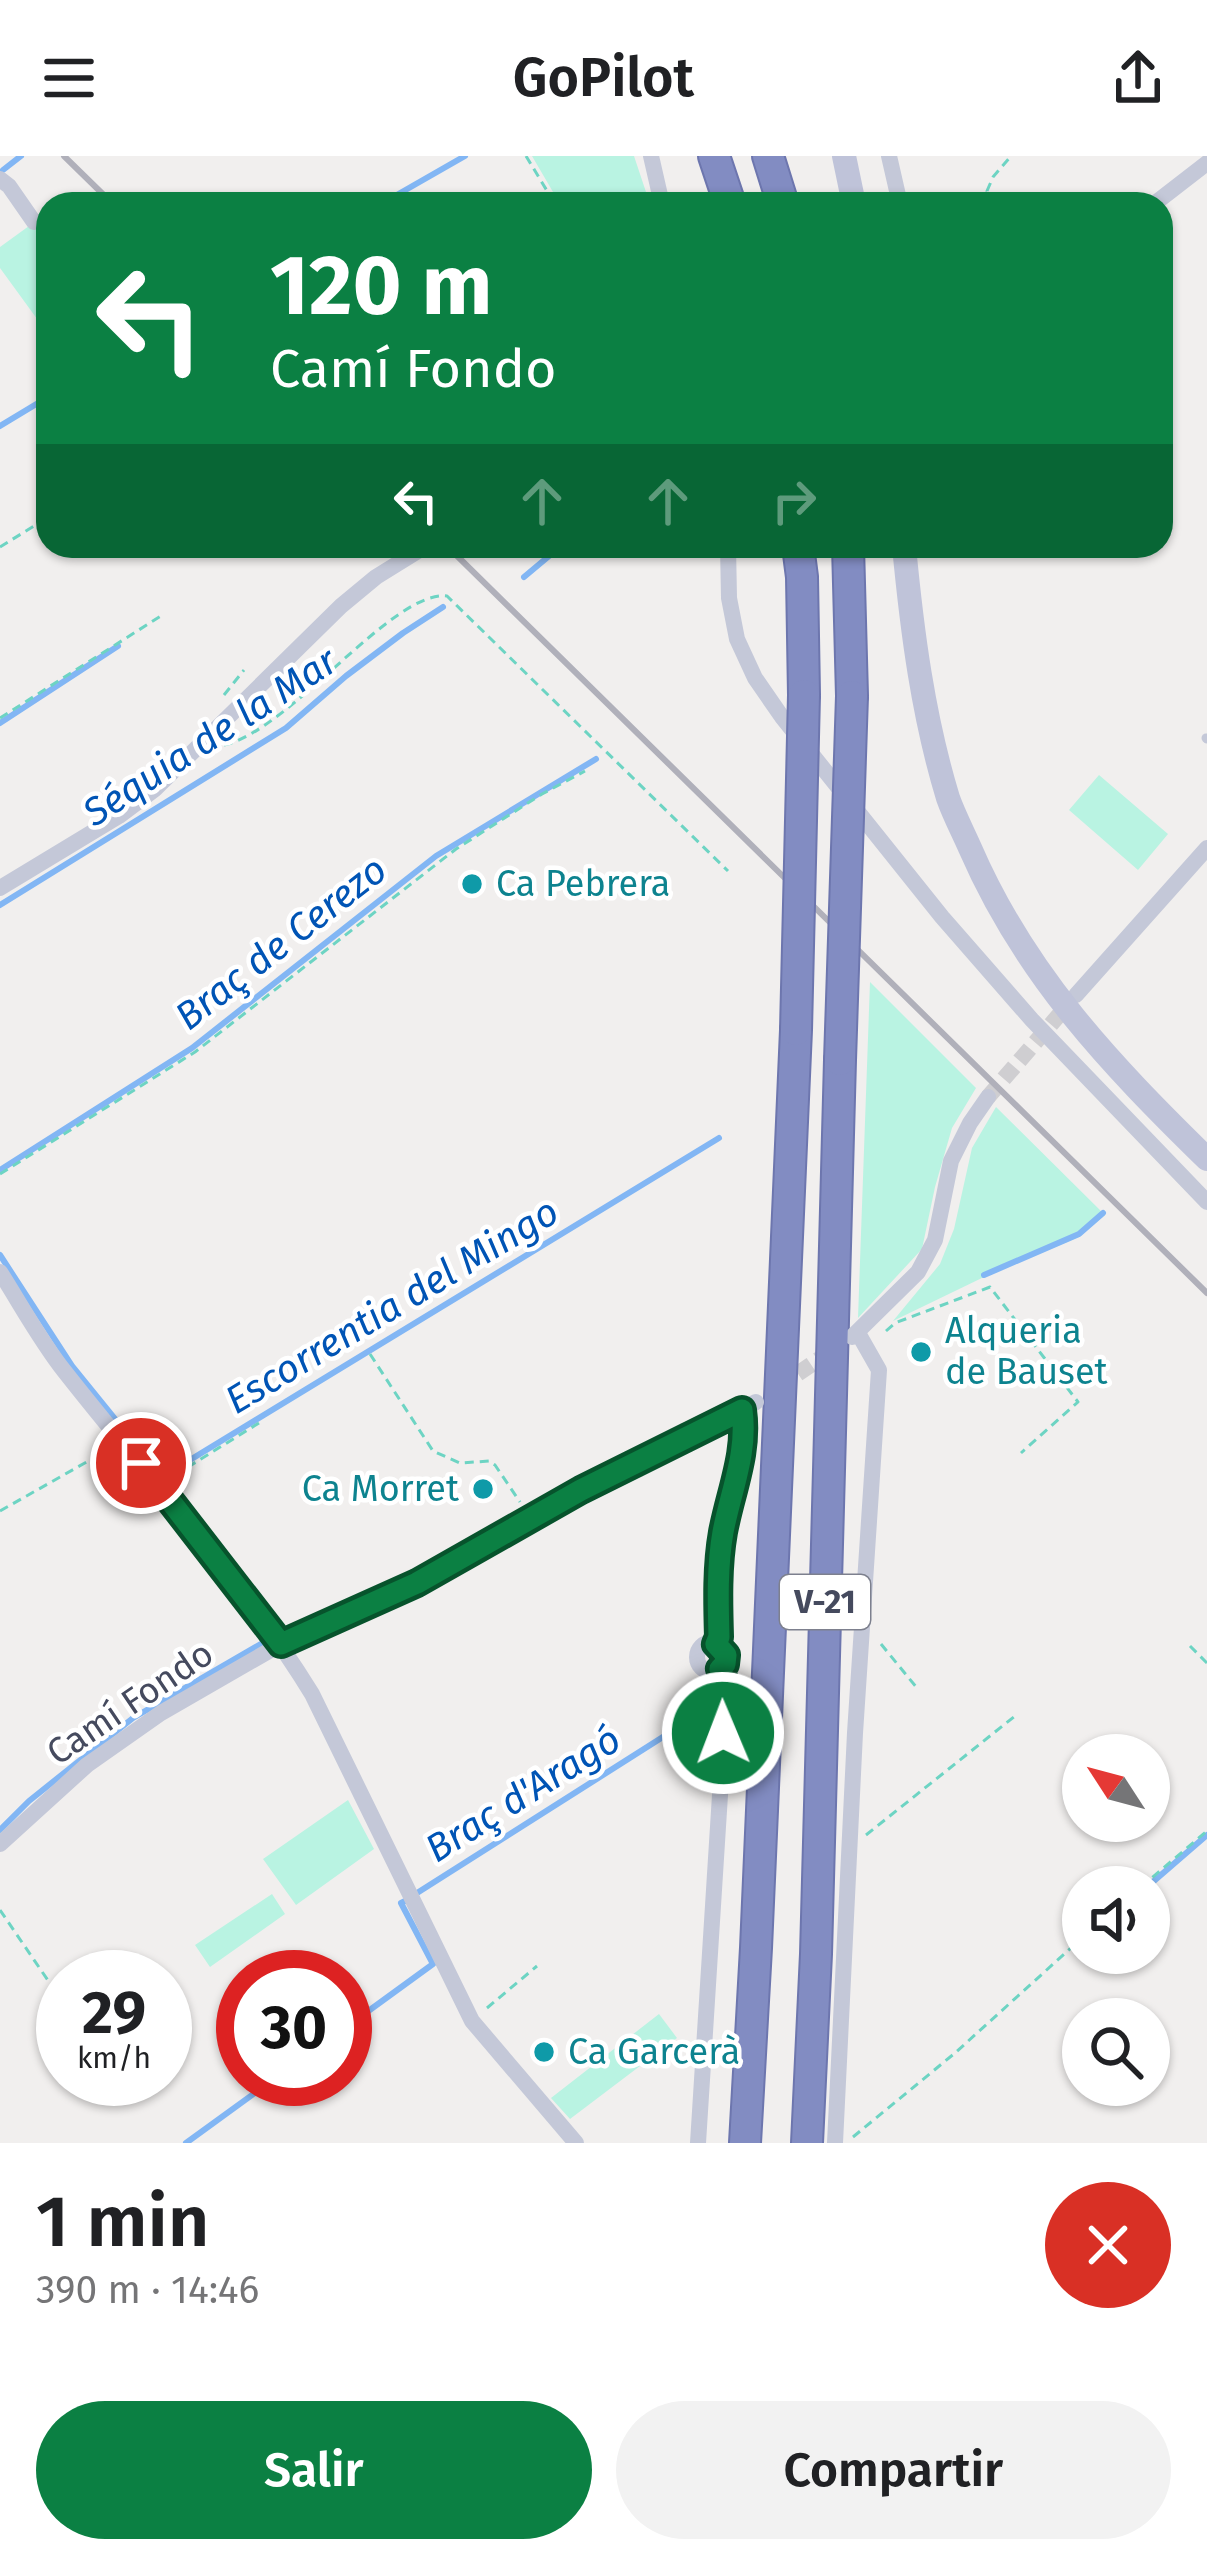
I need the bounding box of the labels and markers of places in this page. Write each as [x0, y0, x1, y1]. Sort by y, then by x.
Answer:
place label: Ca Pebrera [496, 862, 670, 906]
marker: Ca Pebrera [459, 871, 485, 897]
place label: Alqueria de Bauset [945, 1309, 1108, 1394]
marker: Alqueria de Bauset [908, 1339, 934, 1365]
pin [90, 1412, 192, 1514]
place label: Ca Morret [302, 1467, 459, 1511]
marker: Ca Morret [470, 1476, 496, 1502]
place label: Ca Garcerà [568, 2030, 740, 2074]
marker: Ca Garcerà [531, 2039, 557, 2065]

